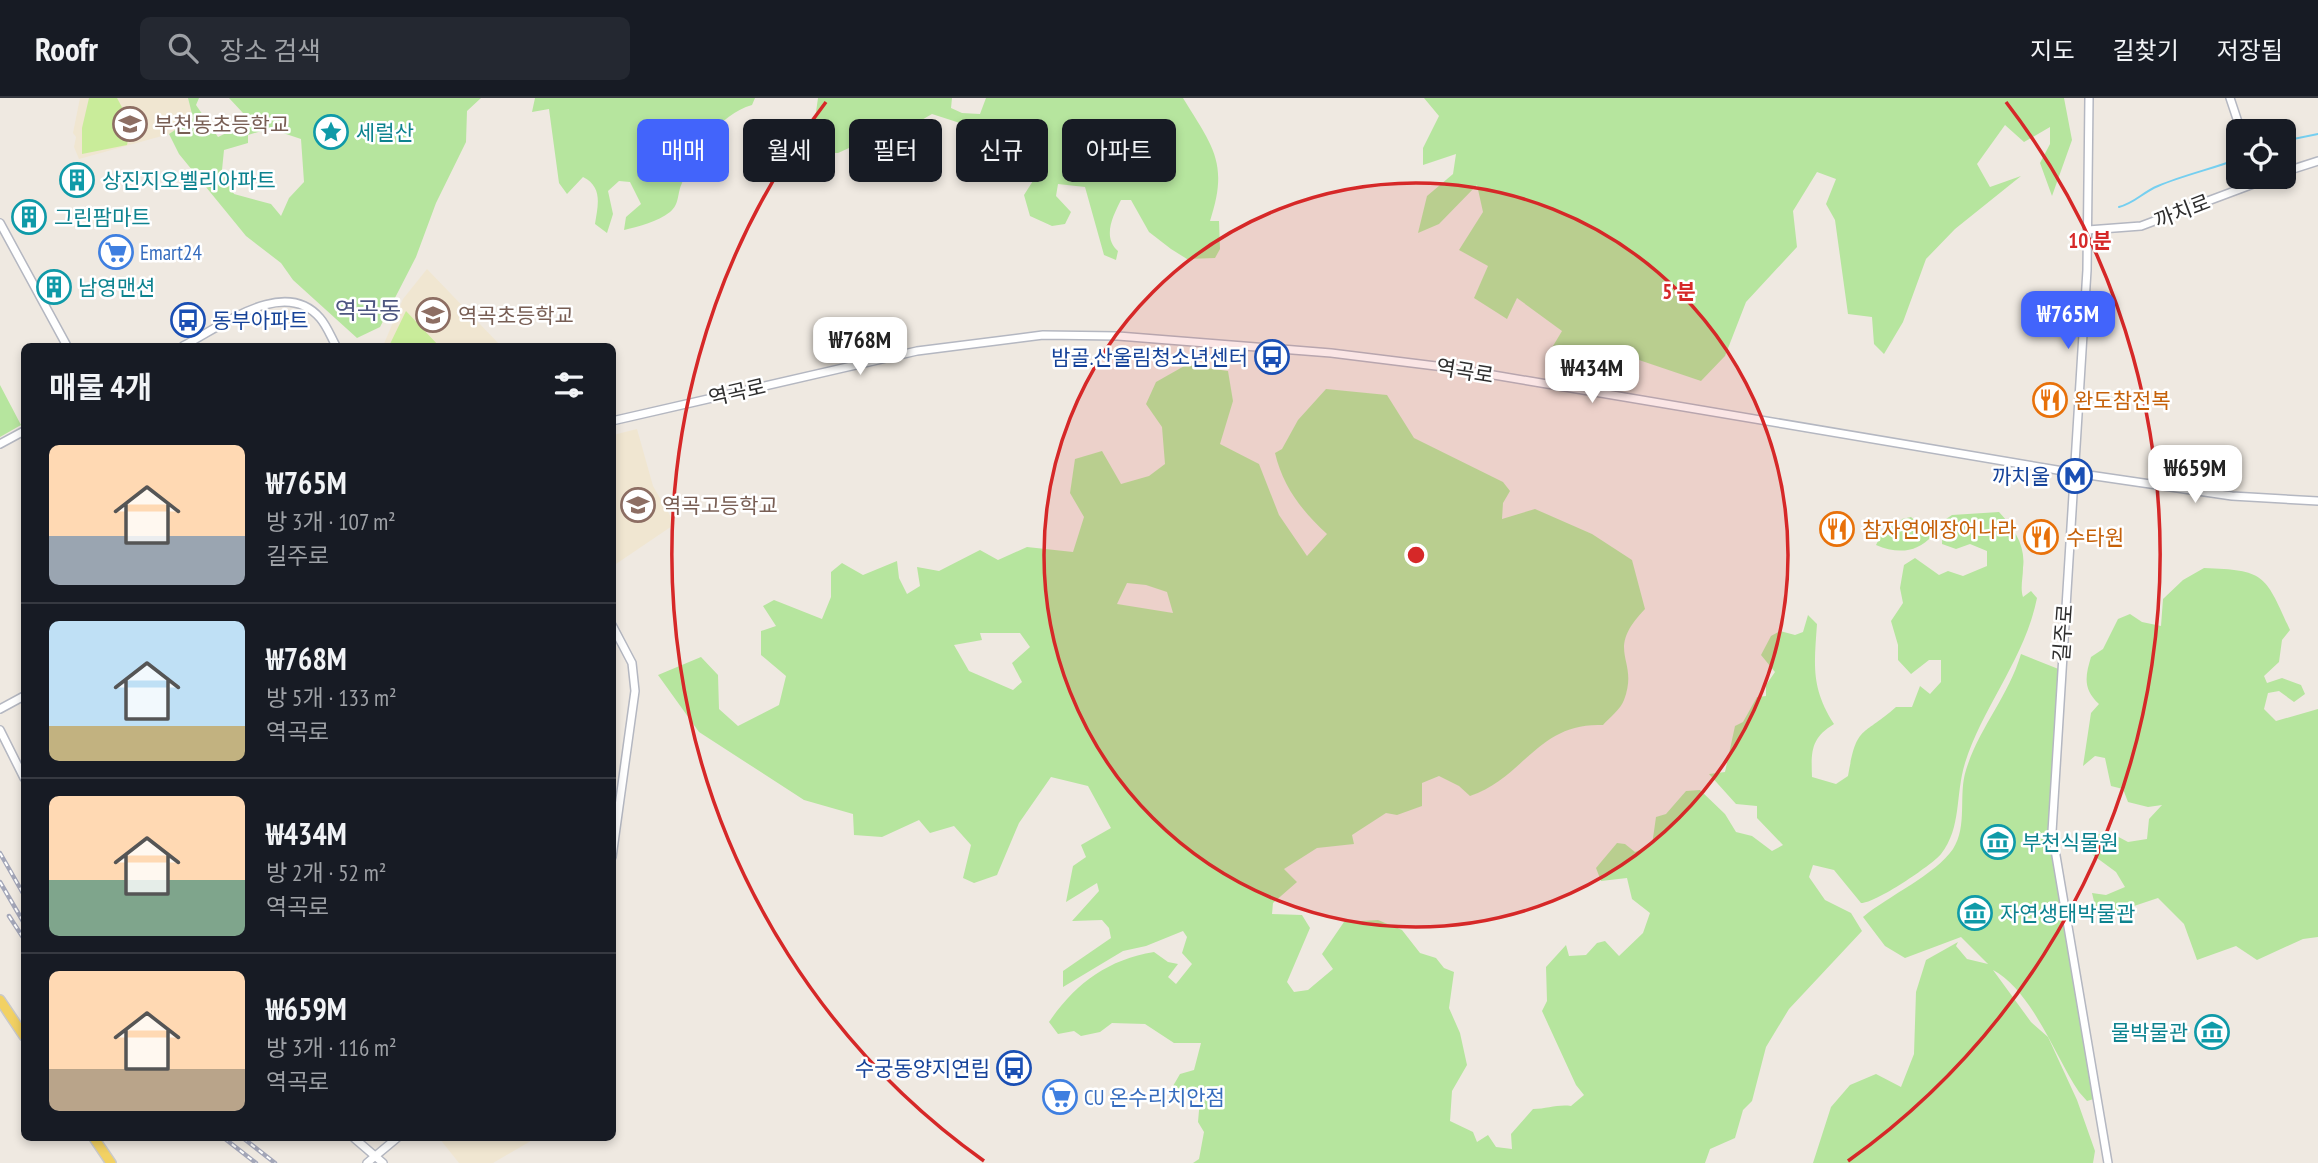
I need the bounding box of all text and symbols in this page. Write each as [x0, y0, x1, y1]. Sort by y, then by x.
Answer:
search box [140, 17, 630, 80]
text: Roofr [35, 27, 98, 70]
icon: search [164, 29, 202, 67]
text: 장소 검색 [220, 34, 321, 67]
text: 지도 [2030, 35, 2075, 66]
text: 길찾기 [2113, 35, 2179, 66]
text: 저장됨 [2217, 35, 2283, 66]
school or university icon: 부천동초등학교 [111, 105, 149, 143]
place label: 부천동초등학교 [154, 111, 289, 138]
place icon: 세럴산 [312, 113, 350, 151]
place label: 세럴산 [356, 119, 414, 146]
chip: 매매 [637, 119, 729, 182]
chip: 월세 [743, 119, 835, 182]
chip: 필터 [849, 119, 942, 182]
chip: 신규 [956, 119, 1048, 182]
chip: 아파트 [1062, 119, 1176, 182]
map controls [2226, 119, 2296, 189]
button: locate [2226, 119, 2296, 189]
building icon: 상진지오벨리아파트 [58, 161, 96, 199]
place label: 상진지오벨리아파트 [102, 167, 276, 194]
street label: 까치로 [2150, 188, 2214, 234]
building icon: 그린팜마트 [10, 198, 48, 236]
place label: 그린팜마트 [54, 204, 151, 231]
text: 10 분 [2068, 227, 2112, 254]
supermarket icon: Emart24 [97, 233, 135, 271]
place label: Emart24 [140, 239, 203, 266]
building icon: 남영맨션 [35, 268, 73, 306]
place label: 남영맨션 [78, 274, 155, 301]
text: 5 분 [1662, 278, 1696, 305]
pin: ₩765M [2019, 292, 2117, 351]
district label: 역곡동 [335, 295, 401, 326]
school or university icon: 역곡초등학교 [414, 296, 452, 334]
text: ₩765M [2037, 299, 2099, 328]
bus stop icon: 동부아파트 [169, 301, 207, 339]
place label: 역곡초등학교 [458, 302, 574, 329]
place label: 동부아파트 [212, 307, 309, 334]
pin: ₩768M [811, 317, 909, 377]
text: ₩768M [829, 325, 891, 354]
bus stop icon: 밤골.산울림청소년센터 [1253, 338, 1291, 376]
place label: 밤골.산울림청소년센터 [1051, 344, 1248, 371]
pin: ₩434M [1543, 345, 1641, 405]
street label: 역곡로 [1434, 353, 1496, 389]
text: ₩434M [1561, 353, 1623, 382]
icon: filters [550, 366, 588, 404]
text: 매물 4개 [49, 367, 152, 406]
street label: 역곡로 [706, 372, 768, 412]
restaurant icon: 완도참전복 [2031, 381, 2069, 419]
place label: 완도참전복 [2074, 387, 2171, 414]
pin: ₩659M [2146, 446, 2244, 505]
text: ₩659M [2164, 453, 2226, 482]
metro station icon: 까치울 [2056, 457, 2094, 495]
text: ₩765M [266, 463, 347, 502]
place label: 까치울 [1992, 463, 2050, 490]
icon: home [105, 473, 189, 557]
school or university icon: 역곡고등학교 [619, 486, 657, 524]
place label: 역곡고등학교 [662, 492, 778, 519]
text: 방 3개 · 107 m² [266, 507, 396, 536]
restaurant icon: 참자연에장어나라 [1818, 510, 1856, 548]
place label: 참자연에장어나라 [1862, 516, 2017, 543]
restaurant icon: 수타원 [2022, 518, 2060, 556]
place label: 수타원 [2066, 524, 2124, 551]
text: 길주로 [266, 541, 329, 570]
centre of rings [1404, 543, 1428, 567]
street label: 길주로 [2048, 603, 2078, 663]
text: ₩768M [266, 639, 347, 678]
icon: home [105, 649, 189, 733]
text: 방 5개 · 133 m² [266, 683, 397, 712]
text: 역곡로 [266, 717, 329, 746]
text: ₩434M [266, 814, 347, 853]
museum icon: 부천식물원 [1979, 823, 2017, 861]
icon: home [105, 824, 189, 908]
place label: 부천식물원 [2022, 829, 2119, 856]
text: 방 2개 · 52 m² [266, 858, 386, 887]
text: 역곡로 [266, 892, 329, 921]
museum icon: 자연생태박물관 [1956, 894, 1994, 932]
place label: 자연생태박물관 [2000, 900, 2135, 927]
text: ₩659M [266, 989, 347, 1028]
icon: home [105, 999, 189, 1083]
museum icon: 물박물관 [2193, 1013, 2231, 1051]
place label: 물박물관 [2111, 1019, 2188, 1046]
text: 방 3개 · 116 m² [266, 1033, 397, 1062]
bus stop icon: 수궁동양지연립 [995, 1049, 1033, 1087]
place label: 수궁동양지연립 [855, 1055, 990, 1082]
text: 역곡로 [266, 1067, 329, 1096]
supermarket icon: CU 온수리치안점 [1041, 1078, 1079, 1116]
place label: CU 온수리치안점 [1084, 1084, 1225, 1111]

